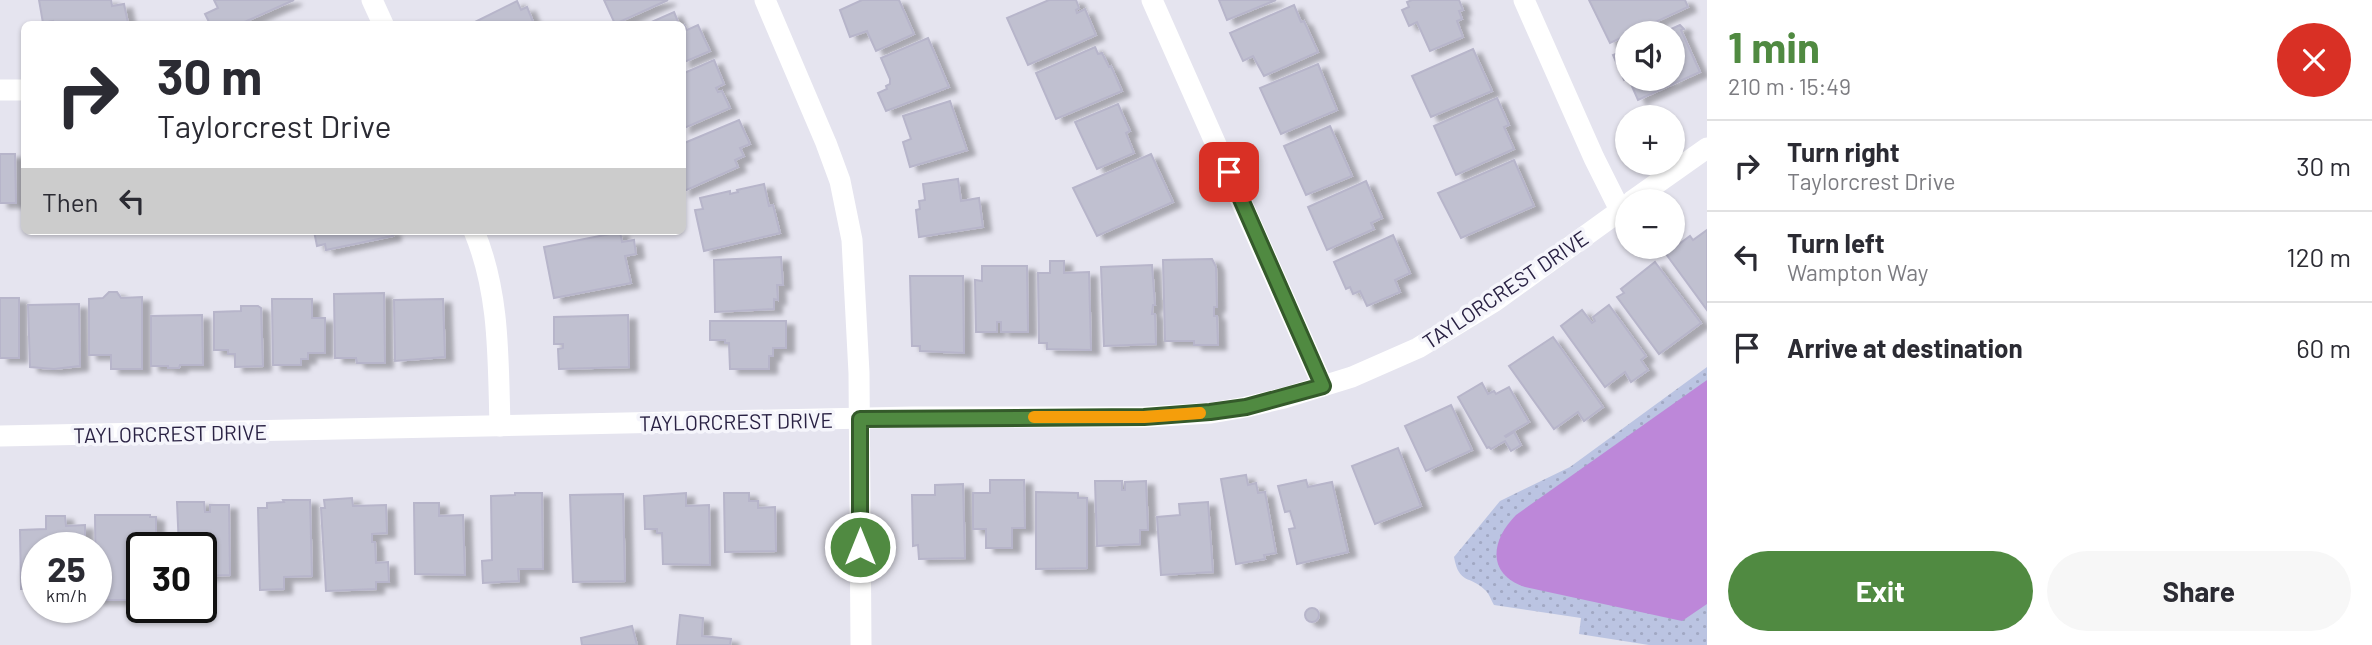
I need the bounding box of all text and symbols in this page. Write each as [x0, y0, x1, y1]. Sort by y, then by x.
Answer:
map controls [1615, 21, 1685, 259]
button: sound [1615, 21, 1685, 91]
text: 1 min [1728, 21, 1820, 71]
button: close [2277, 23, 2351, 97]
text: 30 m [157, 46, 262, 105]
icon: right [42, 49, 133, 140]
text: 210 m · 15:49 [1728, 72, 1851, 100]
button: + [1615, 105, 1685, 175]
text: Taylorcrest Drive [157, 106, 392, 144]
text: Turn right [1787, 136, 1900, 167]
pin [1199, 142, 1259, 202]
icon: right [1728, 147, 1766, 185]
text: 30 m [2296, 150, 2351, 181]
icon: arrive [1210, 153, 1248, 191]
text: Taylorcrest Drive [1787, 167, 1956, 195]
icon: left [113, 182, 151, 220]
text: Then [42, 186, 99, 217]
button: − [1615, 189, 1685, 259]
street label: TAYLORCREST DRIVE [1418, 224, 1592, 354]
text: Turn left [1787, 227, 1885, 258]
icon: left [1728, 238, 1766, 276]
text: 120 m [2287, 241, 2351, 272]
text: Wampton Way [1787, 258, 1928, 286]
icon: arrive [1728, 329, 1766, 367]
text: Arrive at destination [1787, 332, 2023, 363]
text: 60 m [2296, 332, 2351, 363]
street label: TAYLORCREST DRIVE [639, 407, 833, 435]
street label: TAYLORCREST DRIVE [73, 419, 267, 447]
position arrow [823, 510, 897, 584]
speed limit sign: 30 [126, 532, 217, 623]
text: 25 [47, 547, 86, 589]
button: Exit [1728, 551, 2033, 631]
button: Share [2047, 551, 2351, 631]
text: km/h [46, 584, 87, 606]

